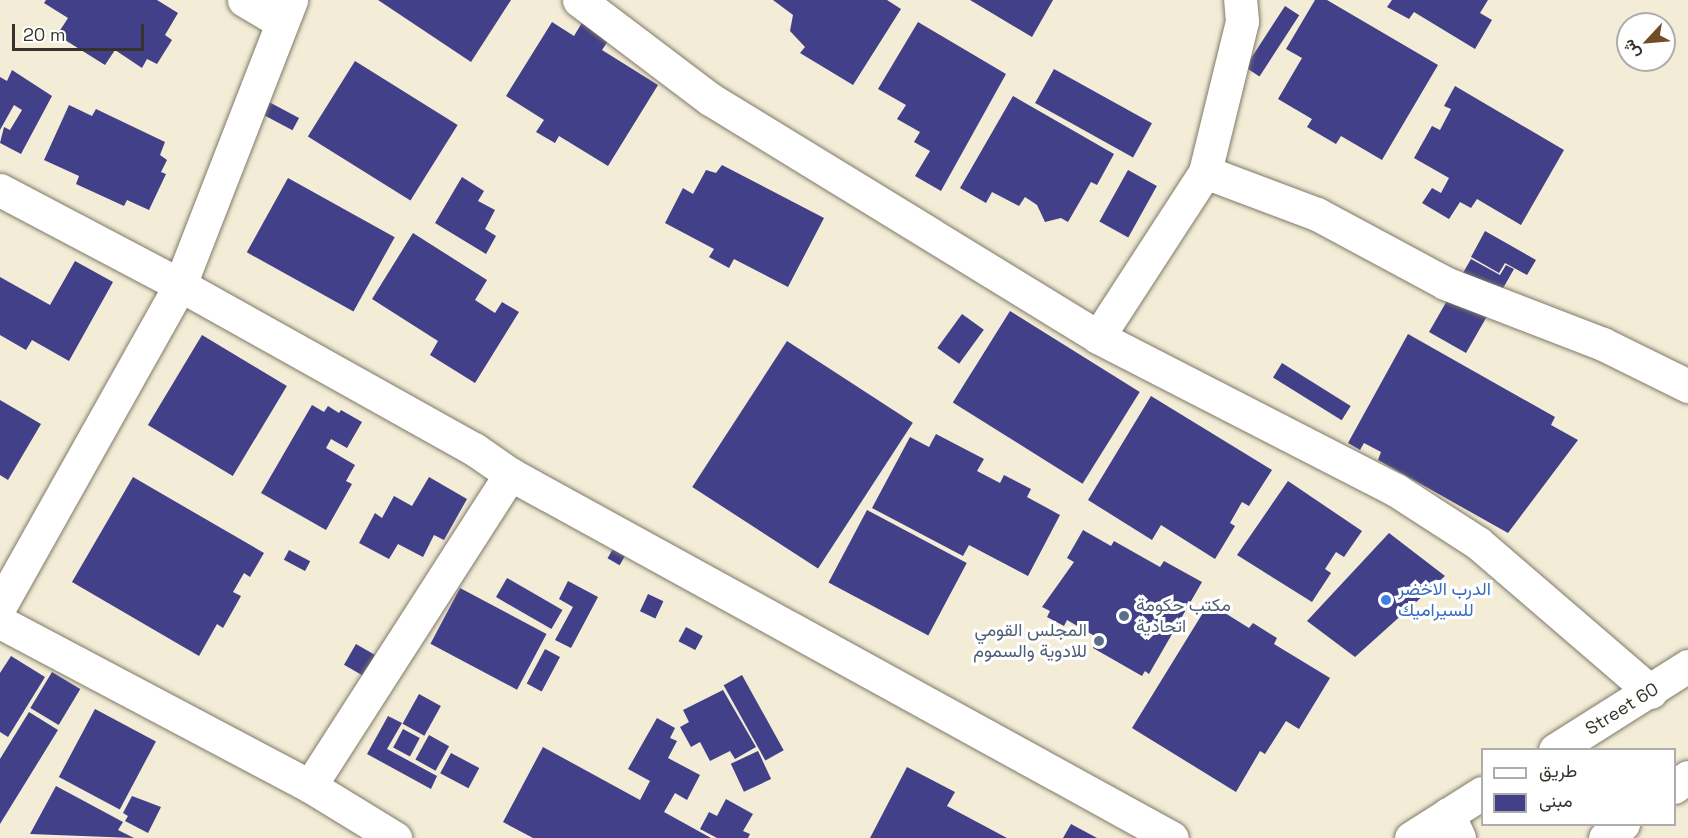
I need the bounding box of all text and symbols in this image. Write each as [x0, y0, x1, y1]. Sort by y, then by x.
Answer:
scale bar [15, 12, 147, 50]
north arrow [1616, 12, 1676, 72]
text: 20 m [23, 23, 66, 46]
text: ش [1618, 36, 1645, 62]
place label: الدرب الاخضر للسيراميك [1398, 579, 1491, 622]
marker: الدرب الاخضر للسيراميك [1379, 593, 1393, 607]
place label: مكتب حكومة اتحادية [1136, 595, 1231, 638]
marker: مكتب حكومة اتحادية [1117, 609, 1131, 623]
place label: المجلس القومي للادوية والسموم [973, 620, 1087, 662]
marker: المجلس القومي للادوية والسموم [1092, 634, 1106, 648]
street label: Street 60 [1581, 678, 1663, 740]
legend [1481, 748, 1676, 826]
text: طريق [1539, 759, 1577, 782]
text: مبنى [1539, 789, 1573, 812]

